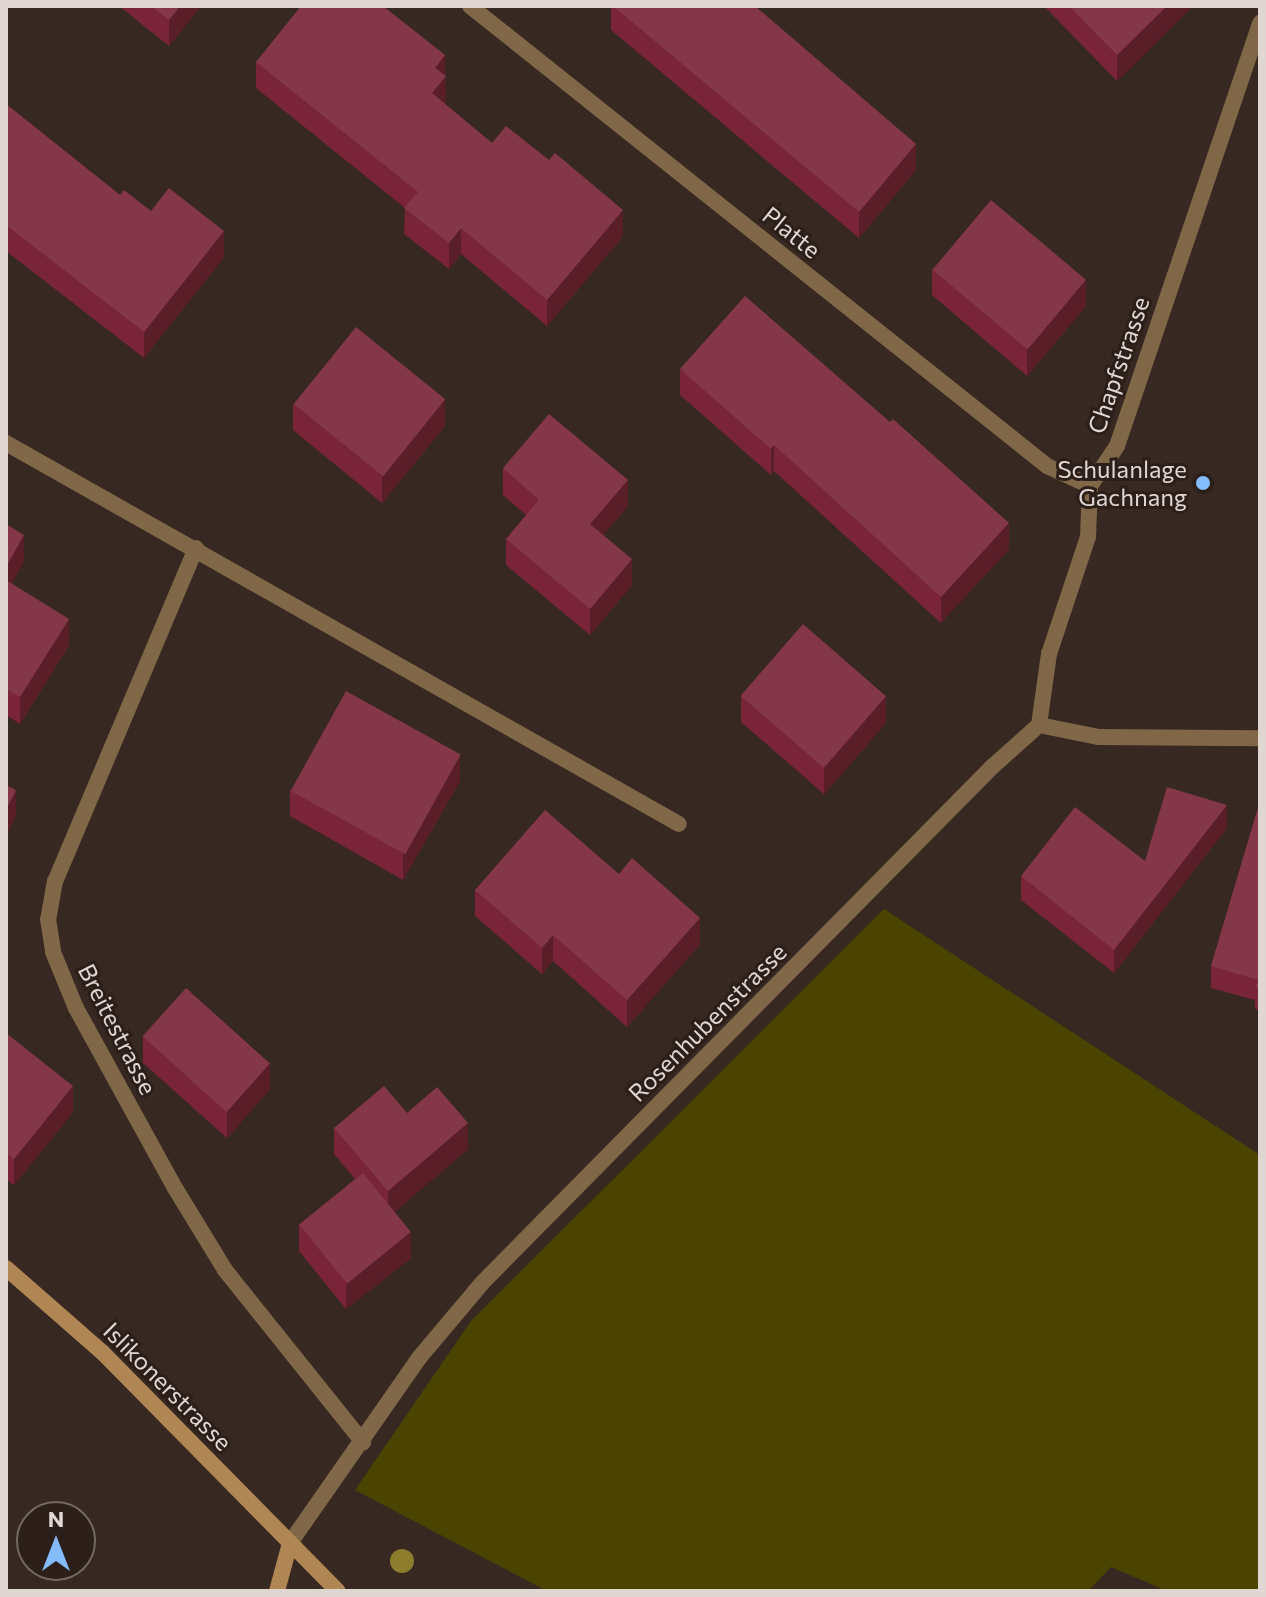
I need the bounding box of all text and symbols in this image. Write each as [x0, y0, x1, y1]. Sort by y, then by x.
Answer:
street label: Platte [757, 200, 827, 264]
street label: Chapfstrasse [1081, 293, 1155, 437]
place label: Schulanlage Gachnang [1057, 455, 1187, 511]
marker: Schulanlage Gachnang [1194, 474, 1212, 492]
street label: Rosenhubenstrasse [622, 937, 792, 1107]
street label: Breitestrasse [73, 959, 163, 1099]
street label: Islikonerstrasse [98, 1316, 238, 1456]
north arrow [16, 1501, 96, 1581]
text: N [48, 1505, 64, 1532]

